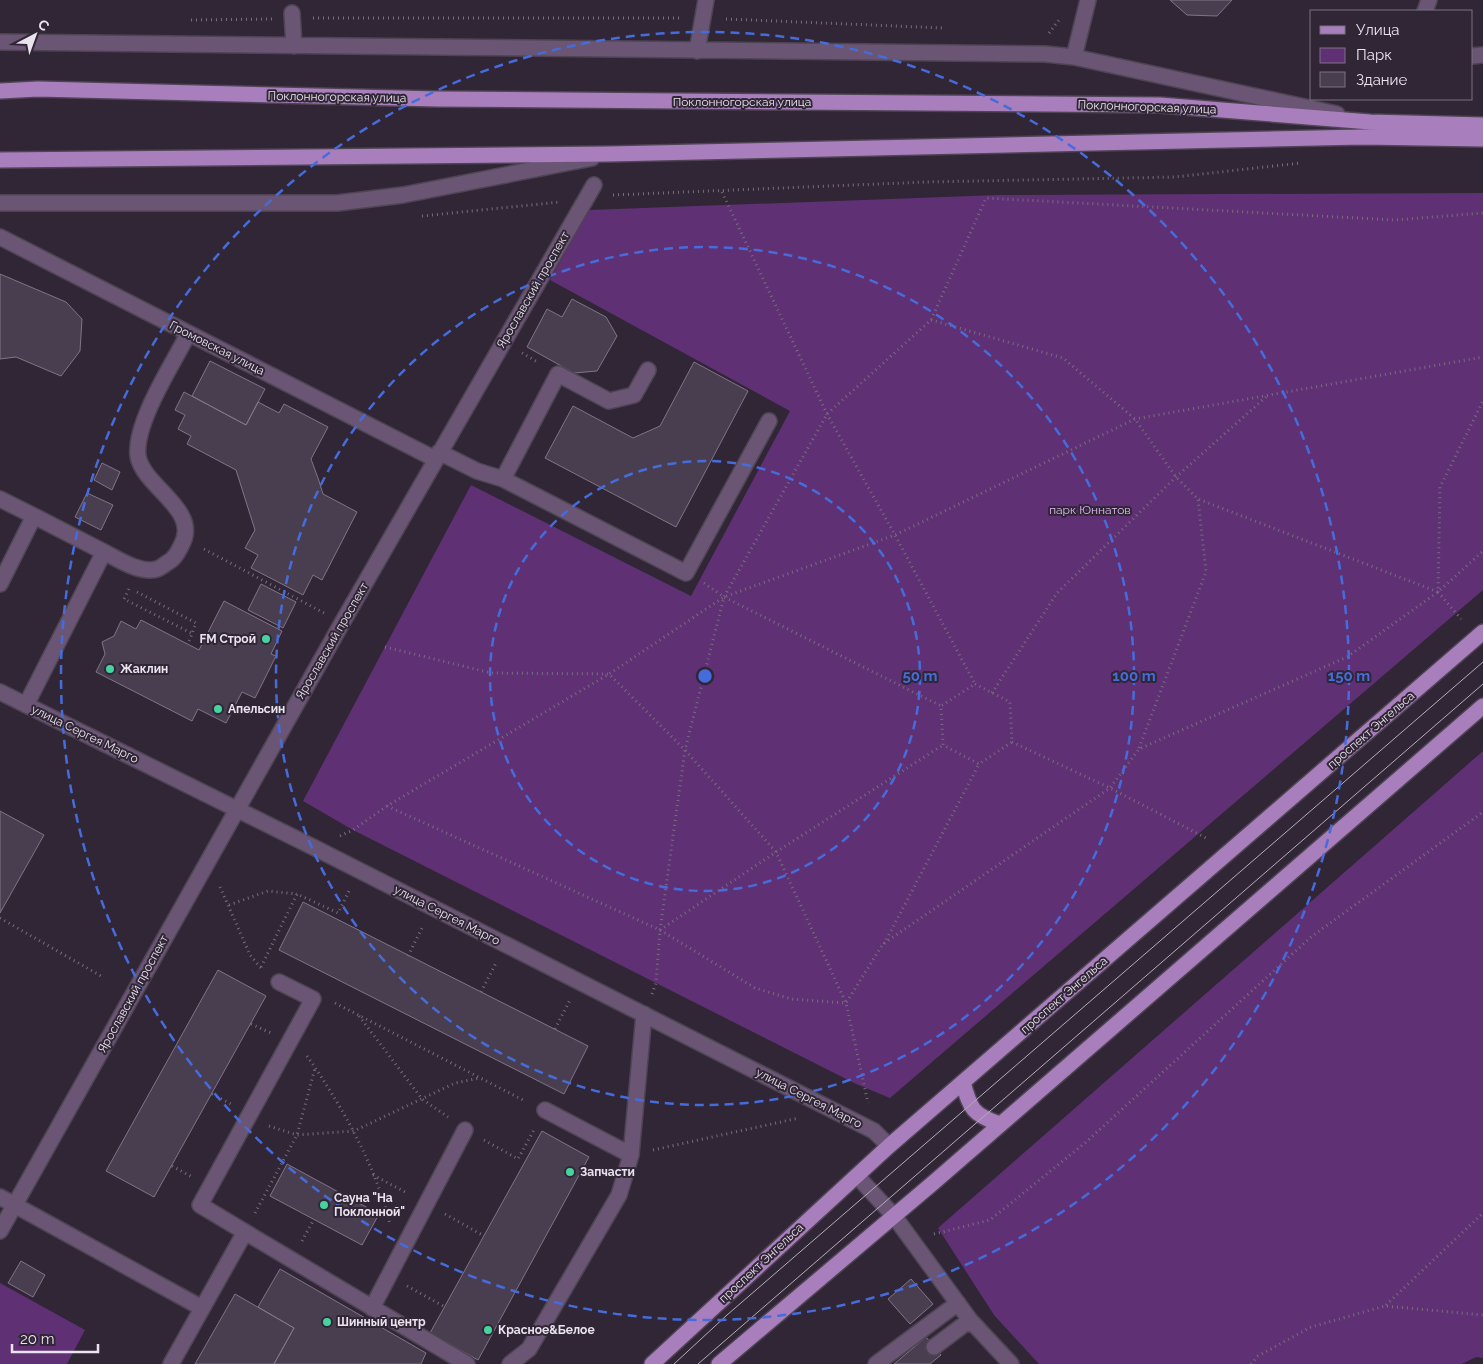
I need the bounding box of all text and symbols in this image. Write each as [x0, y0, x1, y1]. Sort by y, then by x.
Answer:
north arrow [10, 10, 60, 60]
legend [1310, 10, 1473, 100]
text: С [35, 16, 53, 35]
text: Улица [1356, 21, 1400, 39]
text: Парк [1356, 46, 1392, 64]
text: Здание [1356, 71, 1408, 89]
street label: Поклонногорская улица [268, 89, 406, 105]
street label: Поклонногорская улица [673, 95, 811, 109]
street label: Поклонногорская улица [1077, 98, 1217, 116]
street label: Ярославский проспект [494, 229, 572, 351]
street label: Громовская улица [167, 318, 267, 378]
park label: парк Юннатов [1049, 503, 1131, 517]
street label: Ярославский проспект [293, 580, 371, 702]
place label: FM Строй [199, 632, 256, 646]
marker: FM Строй [260, 633, 272, 645]
place label: Жаклин [120, 662, 168, 676]
marker: Жаклин [104, 663, 116, 675]
centre of rings [696, 667, 714, 685]
text: 50 m [902, 667, 938, 685]
text: 100 m [1112, 667, 1156, 685]
text: 150 m [1328, 667, 1370, 685]
street label: проспект Энгельса [1325, 689, 1417, 771]
street label: улица Сергея Марго [29, 702, 141, 766]
place label: Апельсин [228, 702, 285, 716]
marker: Апельсин [212, 703, 224, 715]
street label: улица Сергея Марго [392, 882, 502, 948]
street label: Ярославский проспект [95, 932, 171, 1055]
street label: проспект Энгельса [1018, 954, 1110, 1036]
street label: улица Сергея Марго [754, 1065, 864, 1131]
place label: Запчасти [580, 1165, 635, 1179]
marker: Запчасти [564, 1166, 576, 1178]
place label: Сауна "На Поклонной" [334, 1191, 405, 1219]
marker: Сауна "На Поклонной" [318, 1199, 330, 1211]
street label: проспект Энгельса [716, 1220, 806, 1306]
place label: Шинный центр [337, 1315, 426, 1329]
marker: Шинный центр [321, 1316, 333, 1328]
scale bar [12, 1322, 99, 1354]
place label: Красное&Белое [498, 1323, 595, 1337]
marker: Красное&Белое [482, 1324, 494, 1336]
text: 20 m [20, 1330, 55, 1348]

